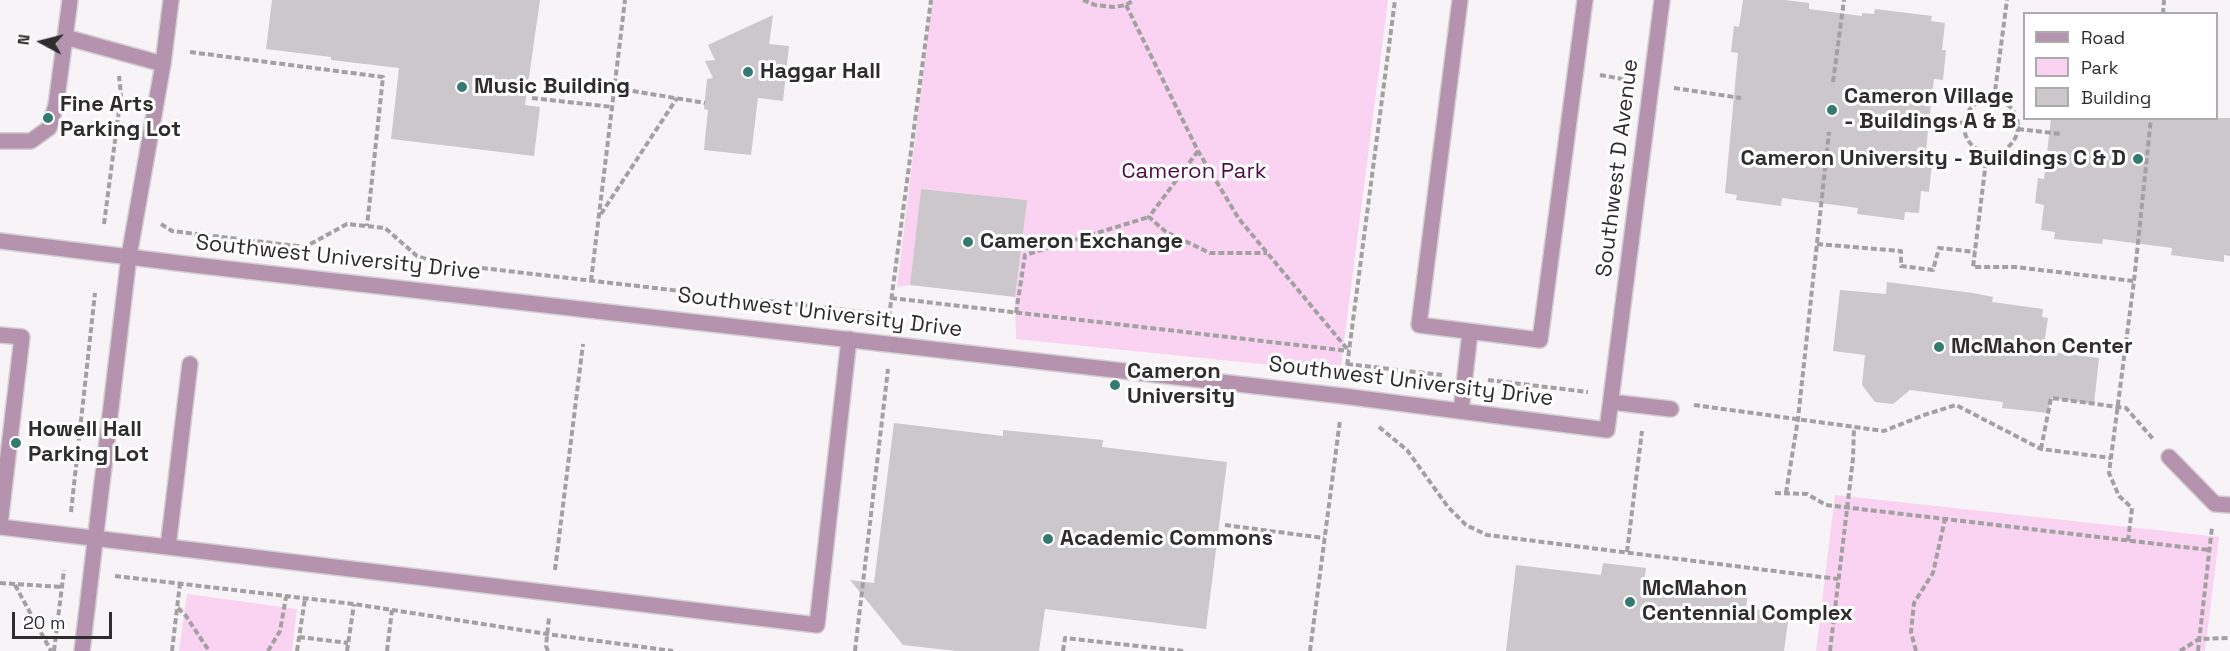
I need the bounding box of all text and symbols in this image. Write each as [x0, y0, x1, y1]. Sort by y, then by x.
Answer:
north arrow [12, 12, 72, 72]
legend [2023, 12, 2218, 120]
text: Road [2081, 26, 2125, 49]
text: N [13, 33, 35, 46]
text: Park [2081, 56, 2118, 79]
street label: Southwest D Avenue [1592, 57, 1644, 279]
place label: Haggar Hall [760, 59, 881, 85]
marker: Haggar Hall [741, 65, 755, 79]
place label: Music Building [474, 74, 630, 100]
marker: Music Building [455, 80, 469, 94]
place label: Cameron Village - Buildings A & B [1844, 84, 2016, 136]
text: Building [2081, 86, 2151, 109]
place label: Fine Arts Parking Lot [60, 92, 181, 144]
marker: Cameron Village - Buildings A & B [1825, 103, 1839, 117]
marker: Fine Arts Parking Lot [41, 111, 55, 125]
place label: Cameron University - Buildings C & D [1741, 146, 2126, 172]
marker: Cameron University - Buildings C & D [2131, 152, 2145, 166]
park label: Cameron Park [1121, 159, 1267, 185]
place label: Cameron Exchange [980, 229, 1183, 255]
street label: Southwest University Drive [194, 230, 482, 286]
marker: Cameron Exchange [961, 235, 975, 249]
street label: Southwest University Drive [676, 282, 964, 344]
place label: McMahon Center [1951, 334, 2133, 360]
marker: McMahon Center [1932, 340, 1946, 354]
street label: Southwest University Drive [1267, 351, 1555, 413]
place label: Cameron University [1127, 359, 1235, 410]
marker: Cameron University [1108, 378, 1122, 392]
place label: Howell Hall Parking Lot [28, 417, 149, 469]
marker: Howell Hall Parking Lot [9, 436, 23, 450]
place label: Academic Commons [1060, 526, 1273, 552]
marker: Academic Commons [1041, 532, 1055, 546]
place label: McMahon Centennial Complex [1642, 576, 1853, 628]
marker: McMahon Centennial Complex [1623, 595, 1637, 609]
scale bar [15, 600, 116, 638]
text: 20 m [23, 611, 66, 634]

